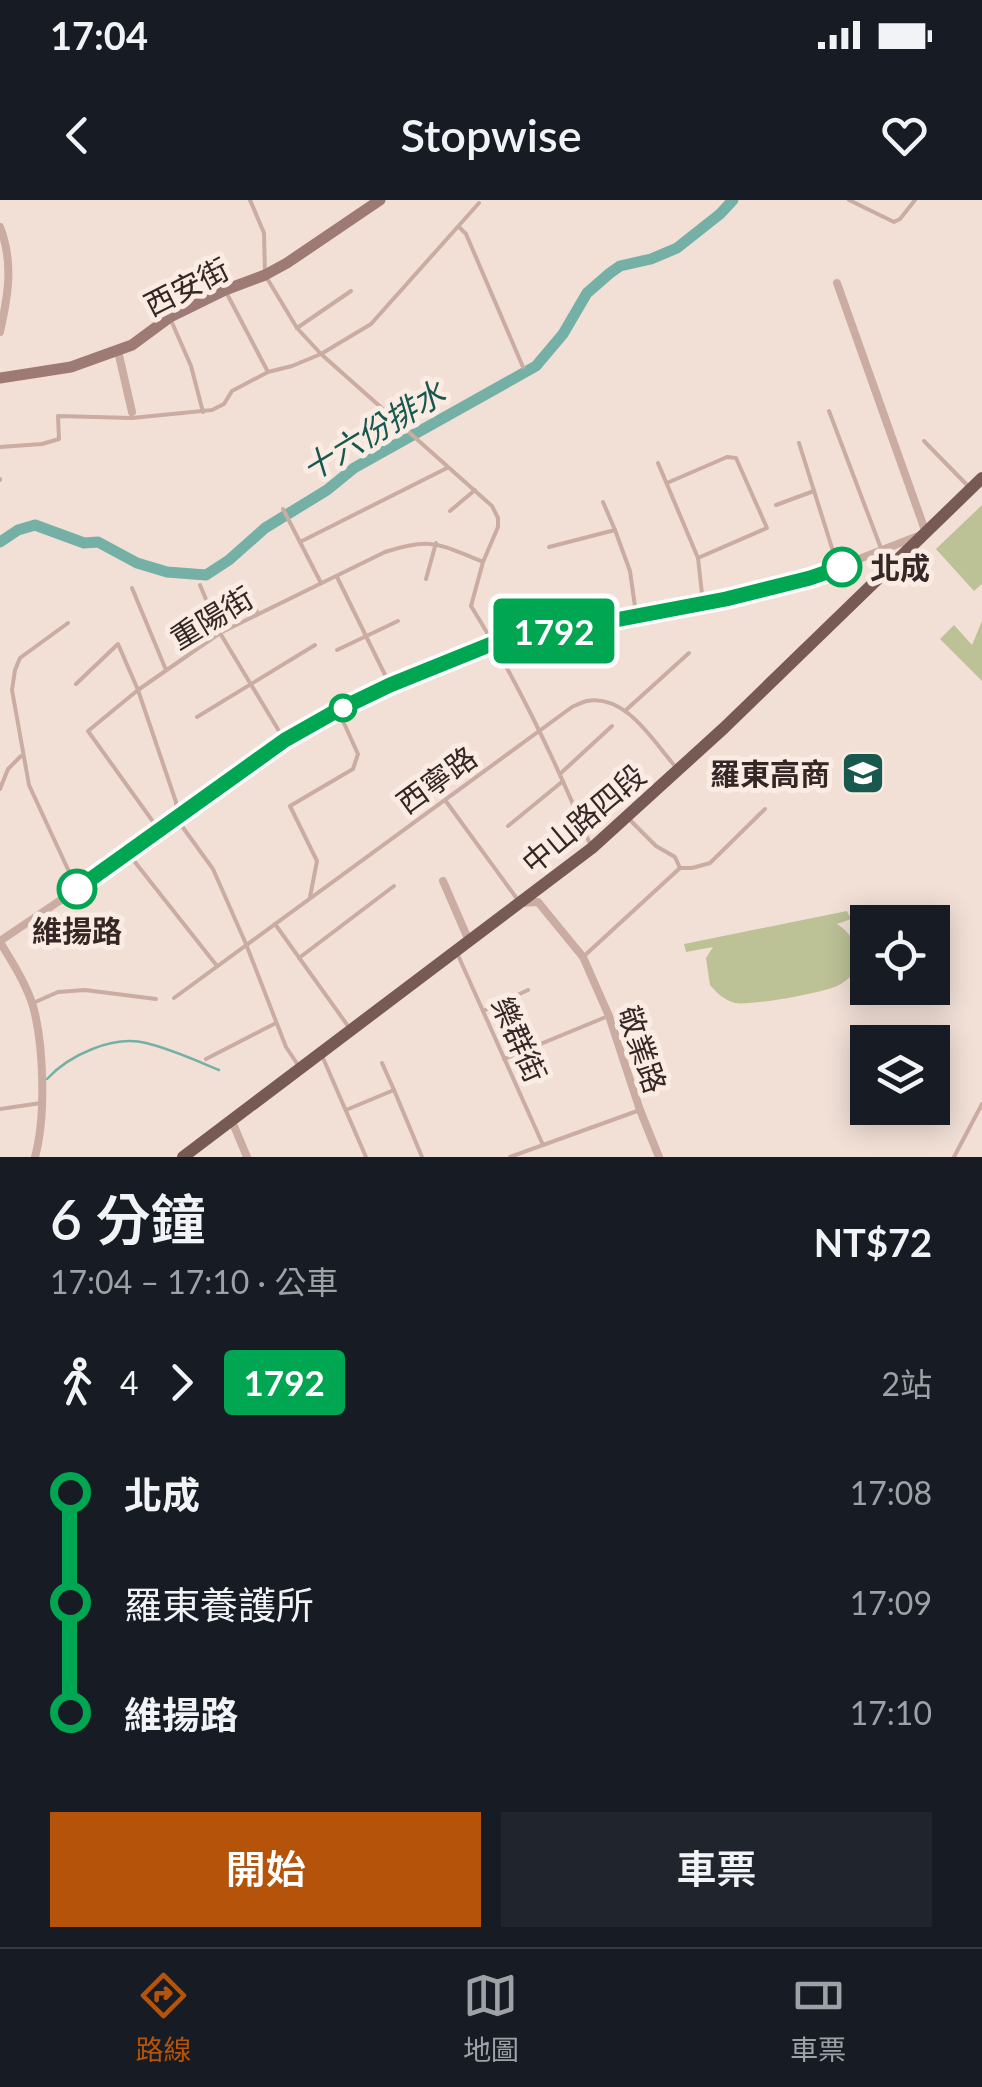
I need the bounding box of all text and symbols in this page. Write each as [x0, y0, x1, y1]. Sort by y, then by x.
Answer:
text: 17:04 [50, 12, 148, 58]
icon: back [50, 108, 105, 163]
text: Stopwise [400, 108, 582, 162]
icon: heart [877, 108, 932, 163]
street label: 西安街 [138, 250, 234, 322]
water label: 十六份排水 [294, 371, 453, 488]
marker: 北成 [823, 548, 861, 586]
place label: 北成 [870, 549, 930, 585]
street label: 重陽街 [163, 578, 259, 656]
line badge: 1792 [484, 598, 624, 664]
text: 1792 [513, 610, 595, 652]
unlabelled marker [330, 695, 356, 721]
street label: 西寧路 [389, 738, 483, 820]
school or university icon: 羅東高商 [840, 750, 886, 796]
place label: 羅東高商 [710, 755, 830, 791]
street label: 中山路四段 [514, 756, 652, 880]
marker: 維揚路 [58, 870, 96, 908]
map controls [850, 905, 950, 1125]
button: locate [850, 905, 950, 1005]
place label: 維揚路 [32, 912, 122, 948]
street label: 樂群街 [485, 991, 555, 1087]
street label: 敬業路 [611, 1001, 675, 1097]
button: layers [850, 1025, 950, 1125]
text: 6 分鐘 [50, 1186, 206, 1252]
text: NT$72 [814, 1219, 932, 1265]
text: 17:04 – 17:10 · 公車 [50, 1262, 338, 1301]
icon: walk [50, 1355, 105, 1410]
icon: forward [154, 1355, 209, 1410]
text: 1792 [244, 1361, 325, 1403]
text: 4 [120, 1363, 139, 1402]
text: 2站 [881, 1364, 932, 1403]
text: 北成 [124, 1471, 200, 1517]
text: 17:08 [850, 1473, 932, 1512]
text: 羅東養護所 [124, 1581, 314, 1627]
text: 17:09 [850, 1583, 932, 1622]
text: 維揚路 [124, 1691, 238, 1737]
text: 17:10 [850, 1693, 932, 1732]
button: 開始 [50, 1812, 481, 1927]
button: 車票 [501, 1812, 932, 1927]
tab: 路線 [136, 1968, 192, 2068]
tab: 地圖 [463, 1968, 519, 2068]
tab: 車票 [790, 1968, 846, 2068]

